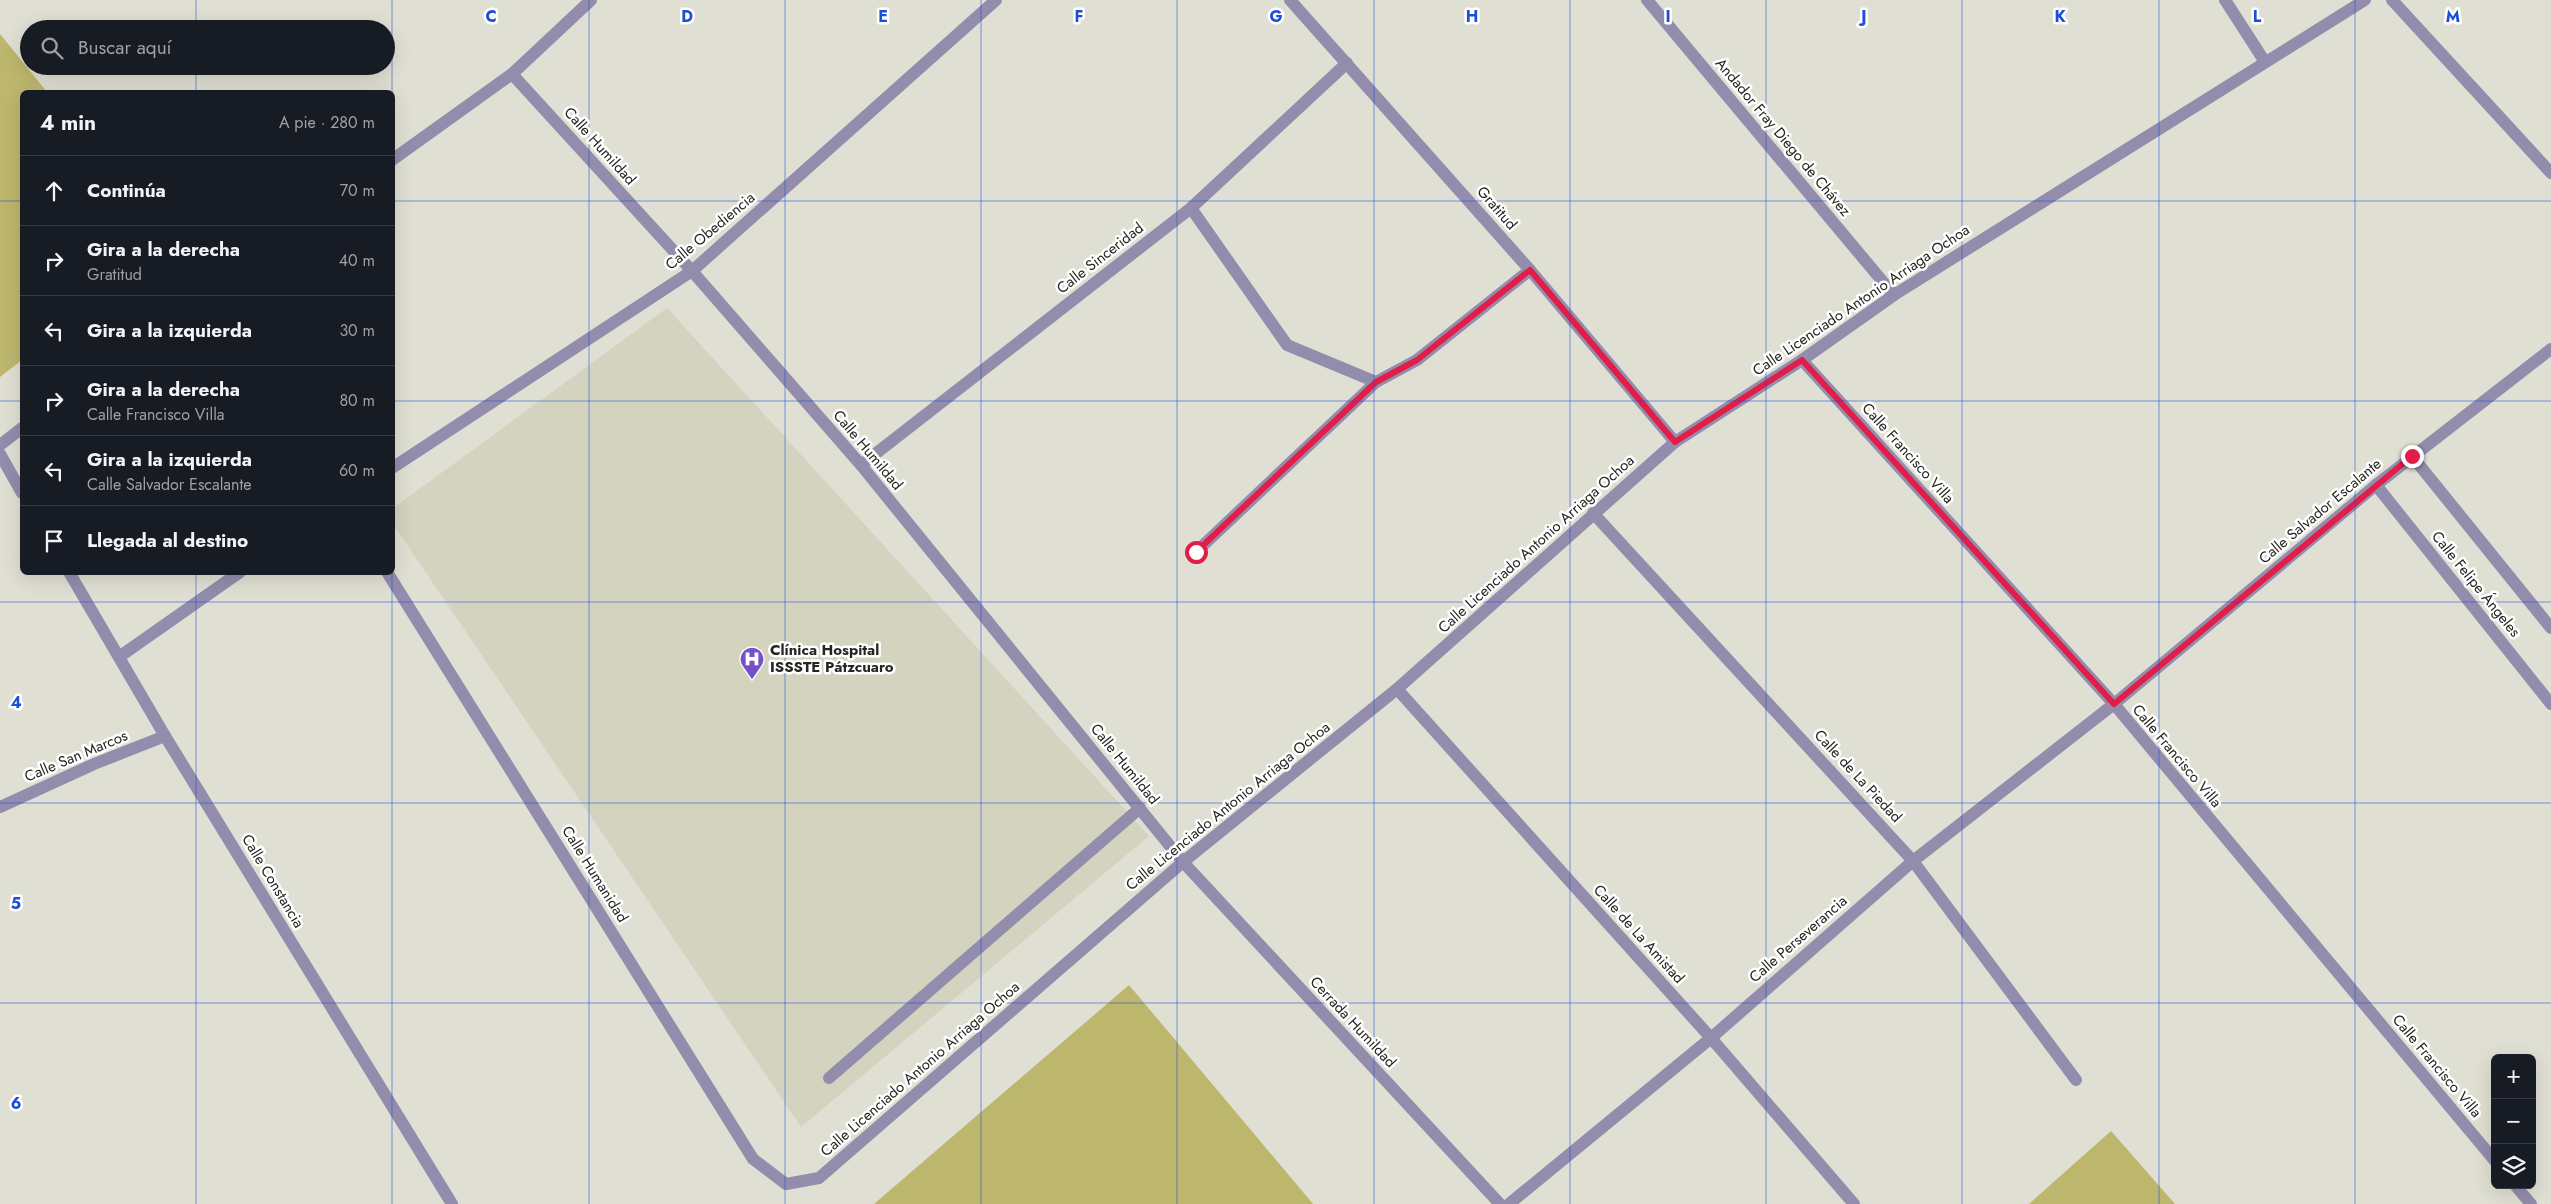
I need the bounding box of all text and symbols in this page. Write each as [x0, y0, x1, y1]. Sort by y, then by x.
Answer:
text: C [485, 5, 497, 28]
text: D [681, 5, 693, 28]
text: E [878, 5, 888, 28]
text: F [1075, 5, 1083, 28]
text: G [1269, 5, 1283, 28]
text: H [1466, 5, 1478, 28]
text: I [1665, 5, 1671, 28]
text: J [1858, 5, 1867, 28]
text: K [2054, 5, 2066, 28]
text: L [2253, 5, 2262, 28]
text: M [2446, 5, 2460, 28]
search box [20, 20, 395, 75]
icon: search [38, 34, 66, 62]
text: Buscar aquí [78, 34, 172, 61]
street label: Andador Fray Diego de Chávez [1710, 53, 1856, 221]
street label: Calle Humildad [559, 102, 641, 190]
text: 4 min [40, 108, 96, 138]
text: A pie · 280 m [279, 111, 375, 134]
icon: ahead [40, 177, 68, 205]
text: Continúa [87, 177, 166, 204]
text: 70 m [340, 179, 375, 202]
street label: Gratitud [1472, 181, 1522, 235]
street label: Calle Obediencia [660, 187, 760, 275]
street label: Calle Sinceridad [1052, 217, 1148, 299]
street label: Calle Licenciado Antonio Arriaga Ochoa [1748, 219, 1974, 381]
text: Gira a la derecha [87, 236, 240, 263]
icon: right [40, 247, 68, 275]
text: 40 m [339, 249, 375, 272]
text: Gratitud [87, 263, 142, 286]
icon: left [40, 317, 68, 345]
text: Gira a la izquierda [87, 317, 252, 344]
text: 30 m [339, 319, 375, 342]
text: Gira a la derecha [87, 376, 240, 403]
icon: right [40, 387, 68, 415]
text: 80 m [339, 389, 375, 412]
street label: Calle Francisco Villa [1857, 398, 1959, 508]
text: Calle Francisco Villa [87, 403, 225, 426]
street label: Calle Humildad [828, 405, 908, 495]
route end [2401, 445, 2424, 468]
text: Gira a la izquierda [87, 446, 252, 473]
street label: Calle Licenciado Antonio Arriaga Ochoa [1433, 450, 1639, 638]
street label: Calle Salvador Escalante [2254, 453, 2386, 569]
icon: left [40, 457, 68, 485]
text: 60 m [339, 459, 375, 482]
text: Calle Salvador Escalante [87, 473, 252, 496]
street label: Calle Felipe Ángeles [2426, 526, 2526, 642]
icon: arrive [40, 527, 68, 555]
text: Llegada al destino [87, 527, 248, 554]
route start [1185, 541, 1208, 564]
place label: Clínica Hospital ISSSTE Pátzcuaro [770, 639, 894, 678]
hospital icon: Clínica Hospital ISSSTE Pátzcuaro [739, 646, 765, 680]
text: 4 [10, 691, 22, 714]
street label: Calle Francisco Villa [2127, 700, 2227, 812]
street label: Calle Licenciado Antonio Arriaga Ochoa [1121, 716, 1335, 896]
street label: Calle Humildad [1085, 719, 1165, 809]
street label: Calle San Marcos [21, 724, 131, 788]
street label: Calle de La Piedad [1809, 725, 1907, 827]
street label: Calle Humanidad [556, 821, 634, 927]
street label: Calle Constancia [236, 830, 310, 932]
street label: Calle de La Amistad [1588, 880, 1690, 988]
street label: Calle Perseverancia [1744, 890, 1852, 988]
text: 5 [11, 892, 21, 915]
street label: Cerrada Humildad [1305, 971, 1401, 1073]
street label: Calle Licenciado Antonio Arriaga Ochoa [816, 976, 1024, 1162]
street label: Calle Francisco Villa [2387, 1010, 2487, 1122]
map controls [2491, 1054, 2536, 1189]
button: + [2491, 1054, 2536, 1099]
text: 6 [11, 1092, 21, 1115]
button: − [2491, 1099, 2536, 1144]
button: layers [2491, 1144, 2536, 1189]

